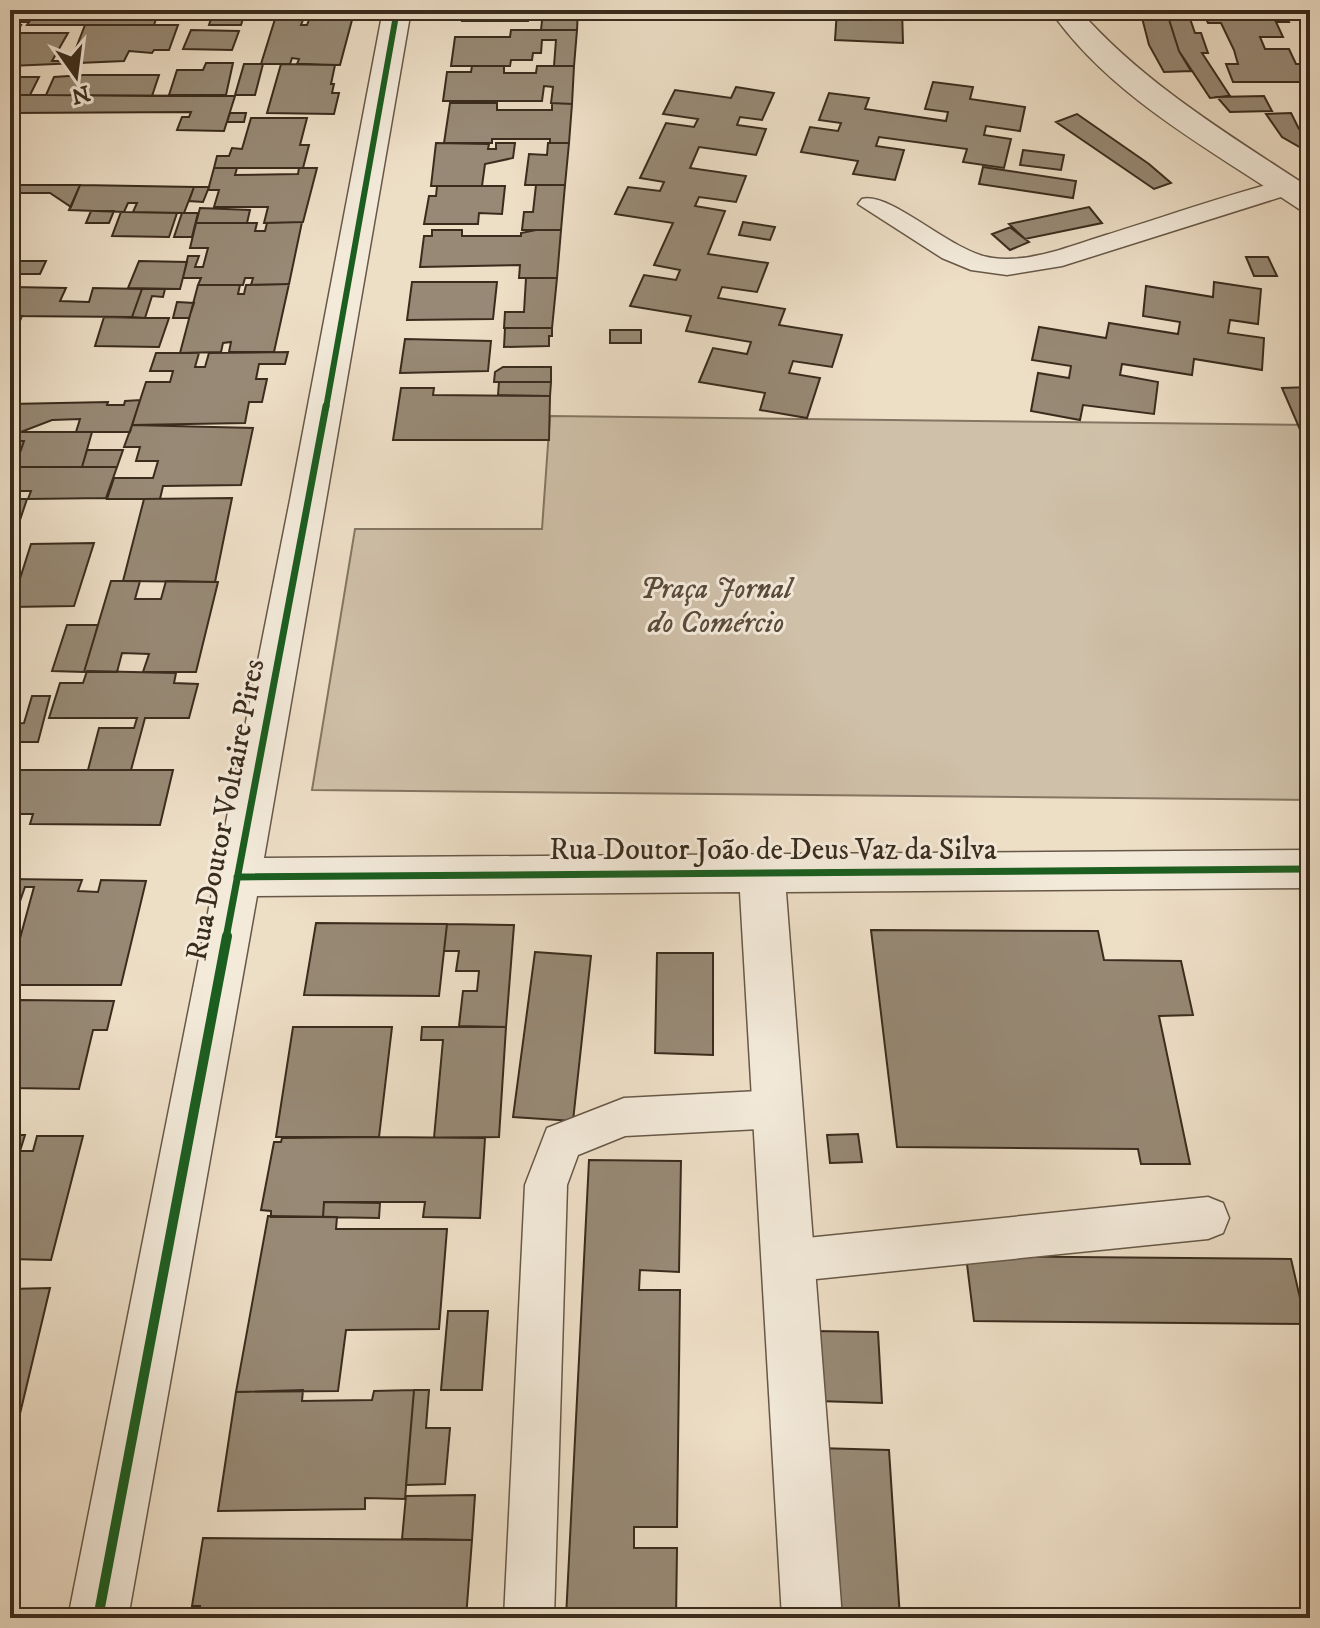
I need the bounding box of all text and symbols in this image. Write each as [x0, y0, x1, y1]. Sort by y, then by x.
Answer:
north arrow [36, 36, 116, 116]
text: N [68, 79, 93, 109]
park label: Praça Jornal do Comércio [640, 571, 795, 642]
street label: Rua Doutor Voltaire Pires [179, 656, 273, 964]
street label: Rua Doutor João de Deus Vaz da Silva [549, 832, 997, 869]

